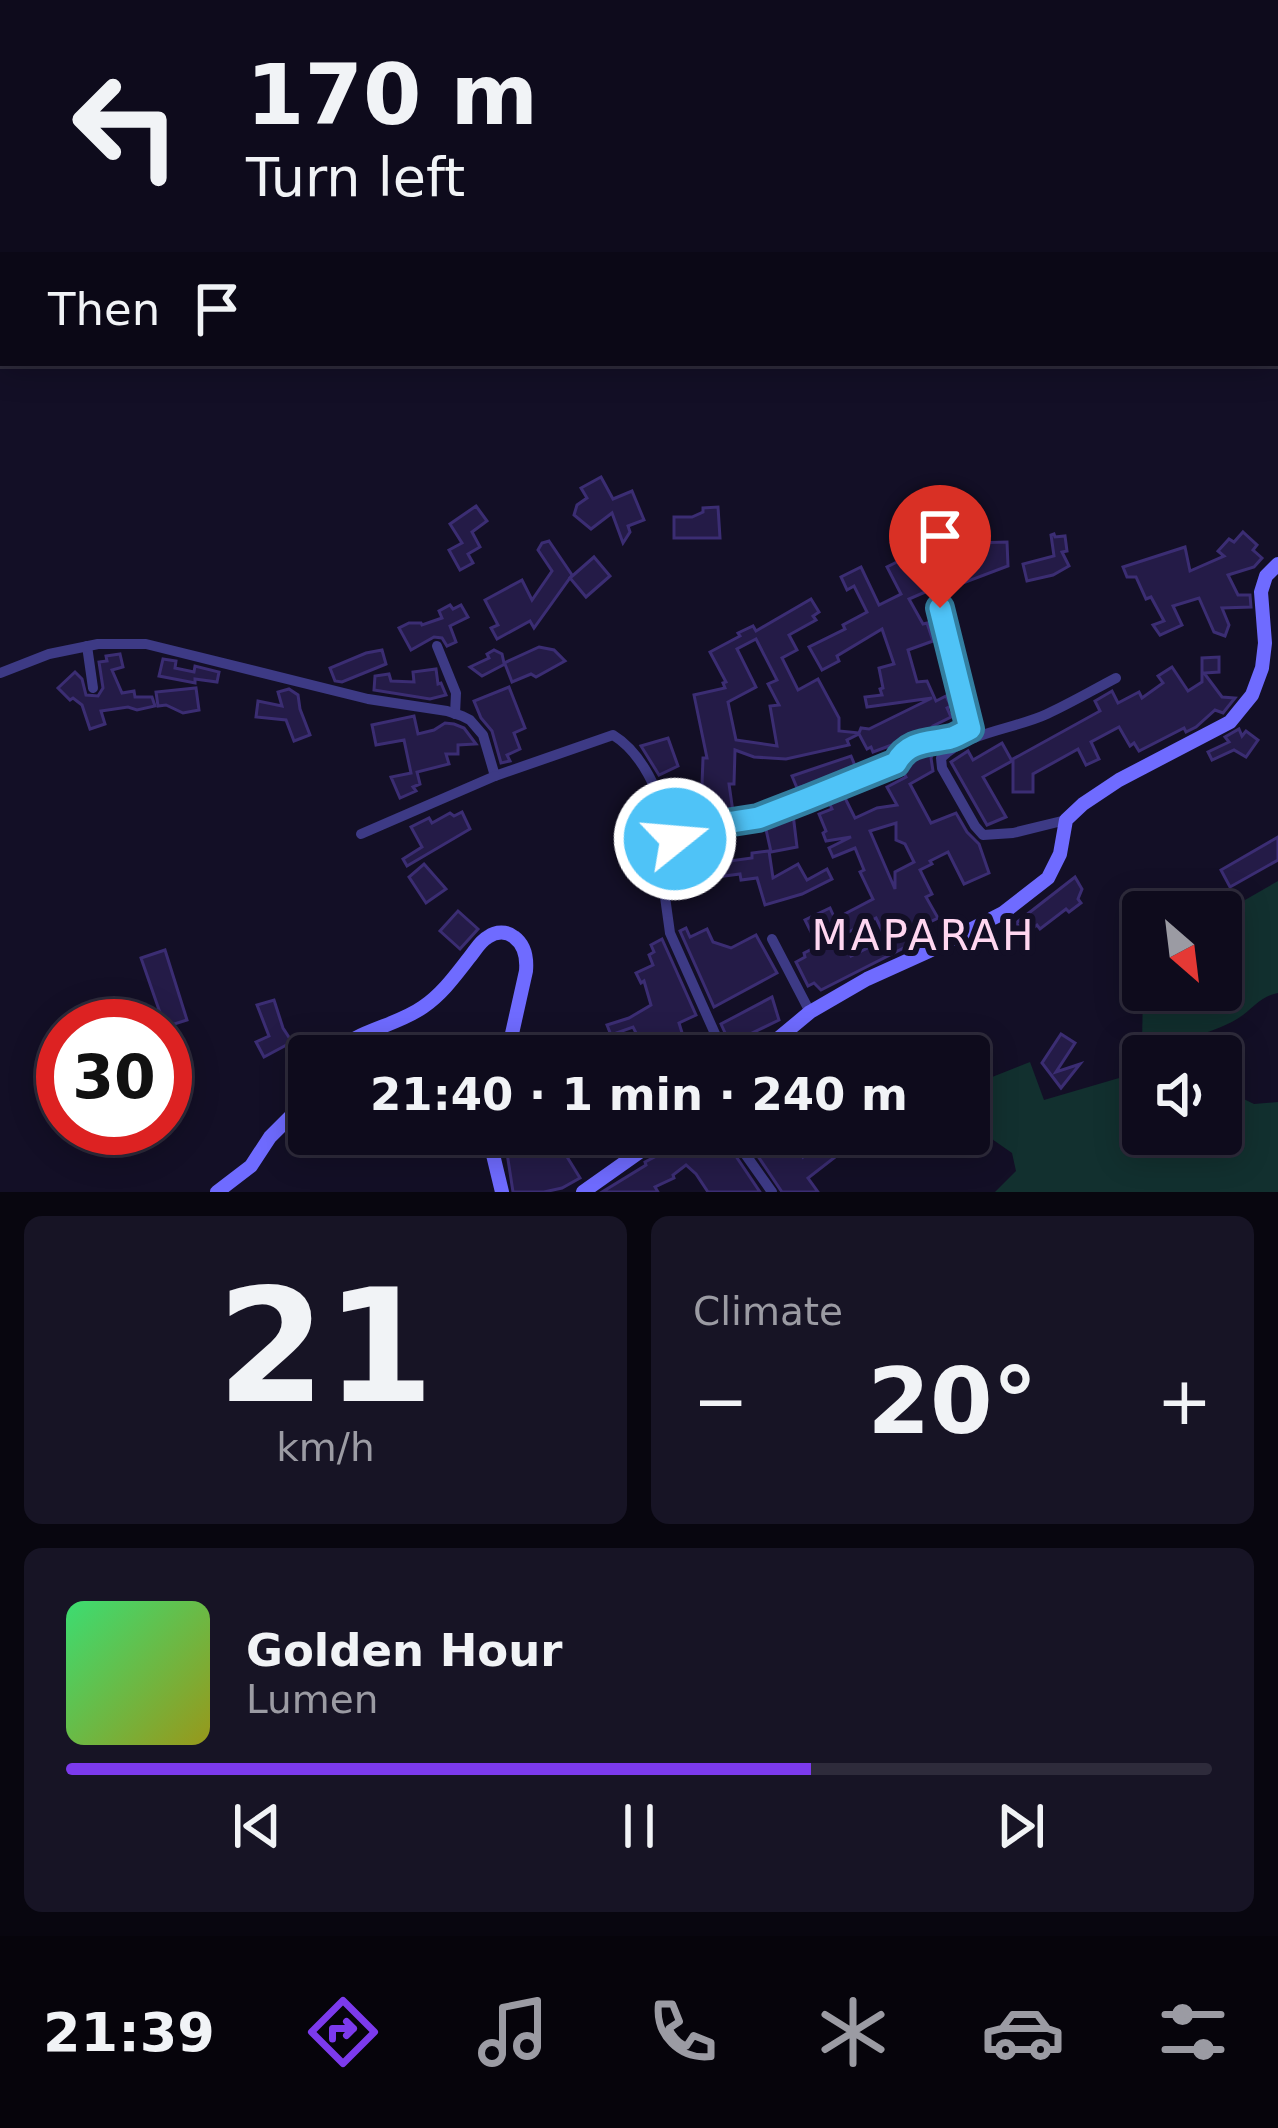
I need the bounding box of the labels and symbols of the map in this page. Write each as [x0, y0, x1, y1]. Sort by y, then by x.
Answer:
pin [889, 485, 991, 608]
position arrow [612, 776, 738, 902]
north arrow [1122, 891, 1242, 1011]
district label: MAPARAH [811, 911, 1037, 960]
speed limit sign: 30 [36, 999, 192, 1155]

